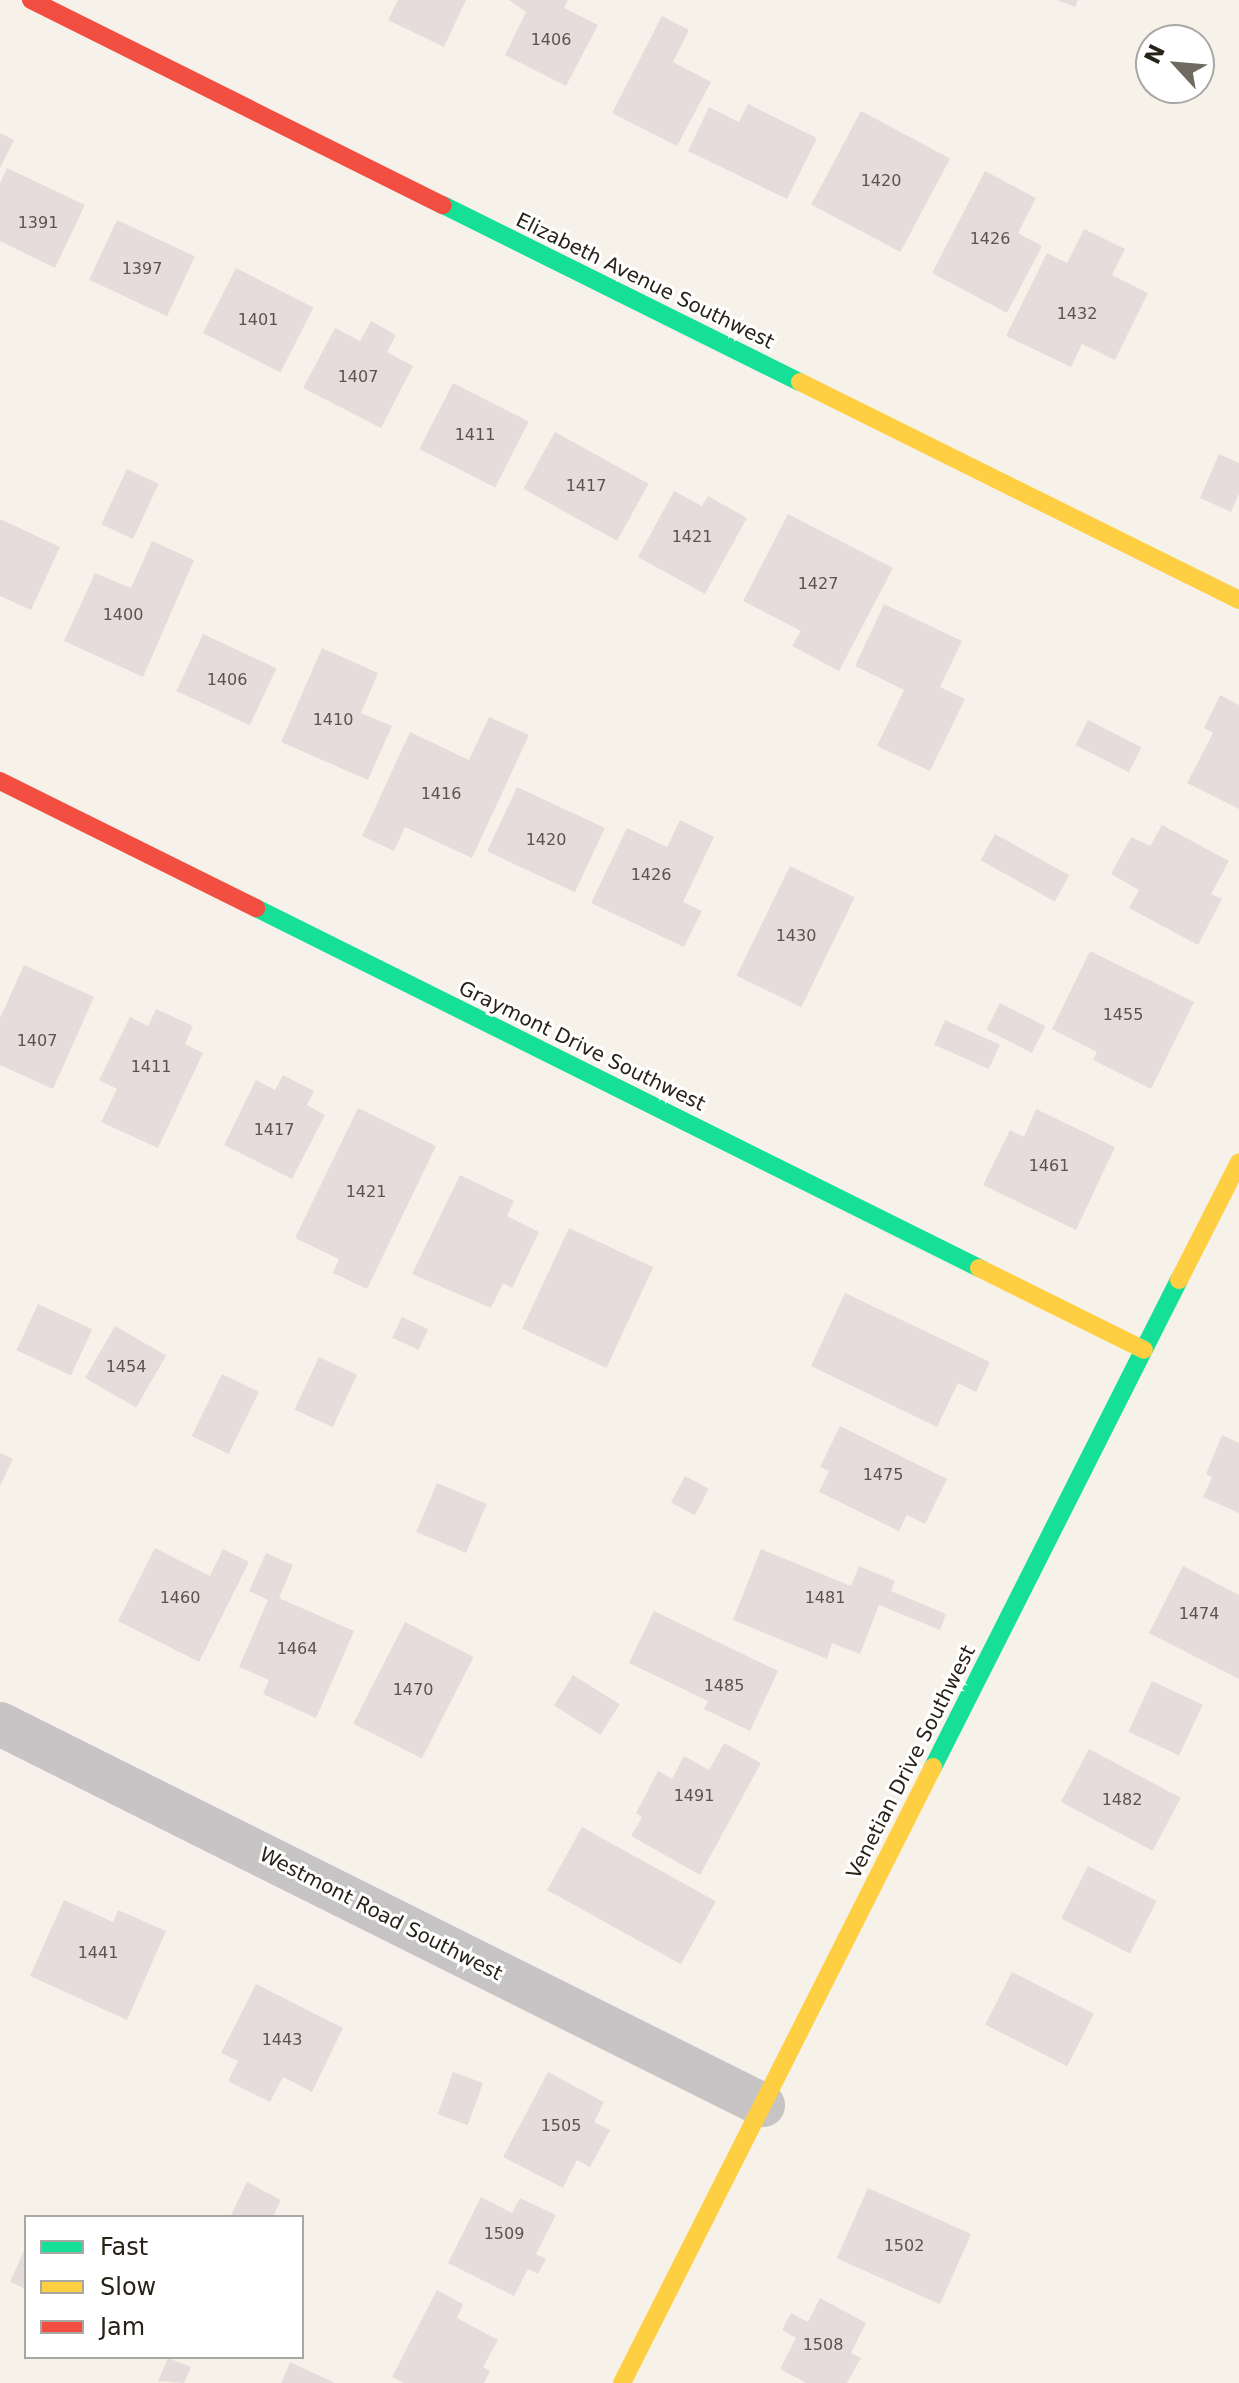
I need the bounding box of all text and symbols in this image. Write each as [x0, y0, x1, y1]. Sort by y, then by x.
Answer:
north arrow [1135, 24, 1215, 104]
house number: 1406 [531, 30, 571, 50]
text: N [1140, 40, 1170, 68]
house number: 1420 [861, 171, 901, 191]
street label: Elizabeth Avenue Southwest [512, 208, 778, 354]
house number: 1391 [18, 213, 58, 233]
house number: 1426 [970, 229, 1010, 249]
house number: 1397 [122, 259, 162, 279]
house number: 1432 [1057, 304, 1097, 324]
house number: 1401 [238, 310, 278, 330]
house number: 1407 [338, 367, 378, 387]
house number: 1411 [455, 425, 495, 445]
house number: 1417 [566, 476, 606, 496]
house number: 1421 [672, 527, 712, 547]
house number: 1427 [798, 574, 838, 594]
house number: 1400 [103, 605, 143, 625]
house number: 1406 [207, 670, 247, 690]
house number: 1410 [313, 710, 353, 730]
house number: 1416 [421, 784, 461, 804]
house number: 1420 [526, 830, 566, 850]
house number: 1426 [631, 865, 671, 885]
house number: 1430 [776, 926, 816, 946]
street label: Graymont Drive Southwest [455, 976, 709, 1116]
house number: 1455 [1103, 1005, 1143, 1025]
house number: 1407 [17, 1031, 57, 1051]
house number: 1411 [131, 1057, 171, 1077]
house number: 1417 [254, 1120, 294, 1140]
house number: 1461 [1029, 1156, 1069, 1176]
house number: 1421 [346, 1182, 386, 1202]
house number: 1454 [106, 1357, 146, 1377]
house number: 1475 [863, 1465, 903, 1485]
house number: 1460 [160, 1588, 200, 1608]
house number: 1481 [805, 1588, 845, 1608]
house number: 1474 [1179, 1604, 1219, 1624]
house number: 1464 [277, 1639, 317, 1659]
street label: Venetian Drive Southwest [842, 1641, 980, 1883]
house number: 1485 [704, 1676, 744, 1696]
house number: 1470 [393, 1680, 433, 1700]
house number: 1491 [674, 1786, 714, 1806]
house number: 1482 [1102, 1790, 1142, 1810]
street label: Westmont Road Southwest [256, 1842, 506, 1986]
house number: 1441 [78, 1943, 118, 1963]
house number: 1443 [262, 2030, 302, 2050]
house number: 1505 [541, 2116, 581, 2136]
legend [24, 2215, 304, 2359]
house number: 1509 [484, 2224, 524, 2244]
text: Fast [100, 2233, 148, 2261]
house number: 1502 [884, 2236, 924, 2256]
text: Slow [100, 2273, 156, 2301]
text: Jam [100, 2313, 145, 2341]
house number: 1508 [803, 2335, 843, 2355]

